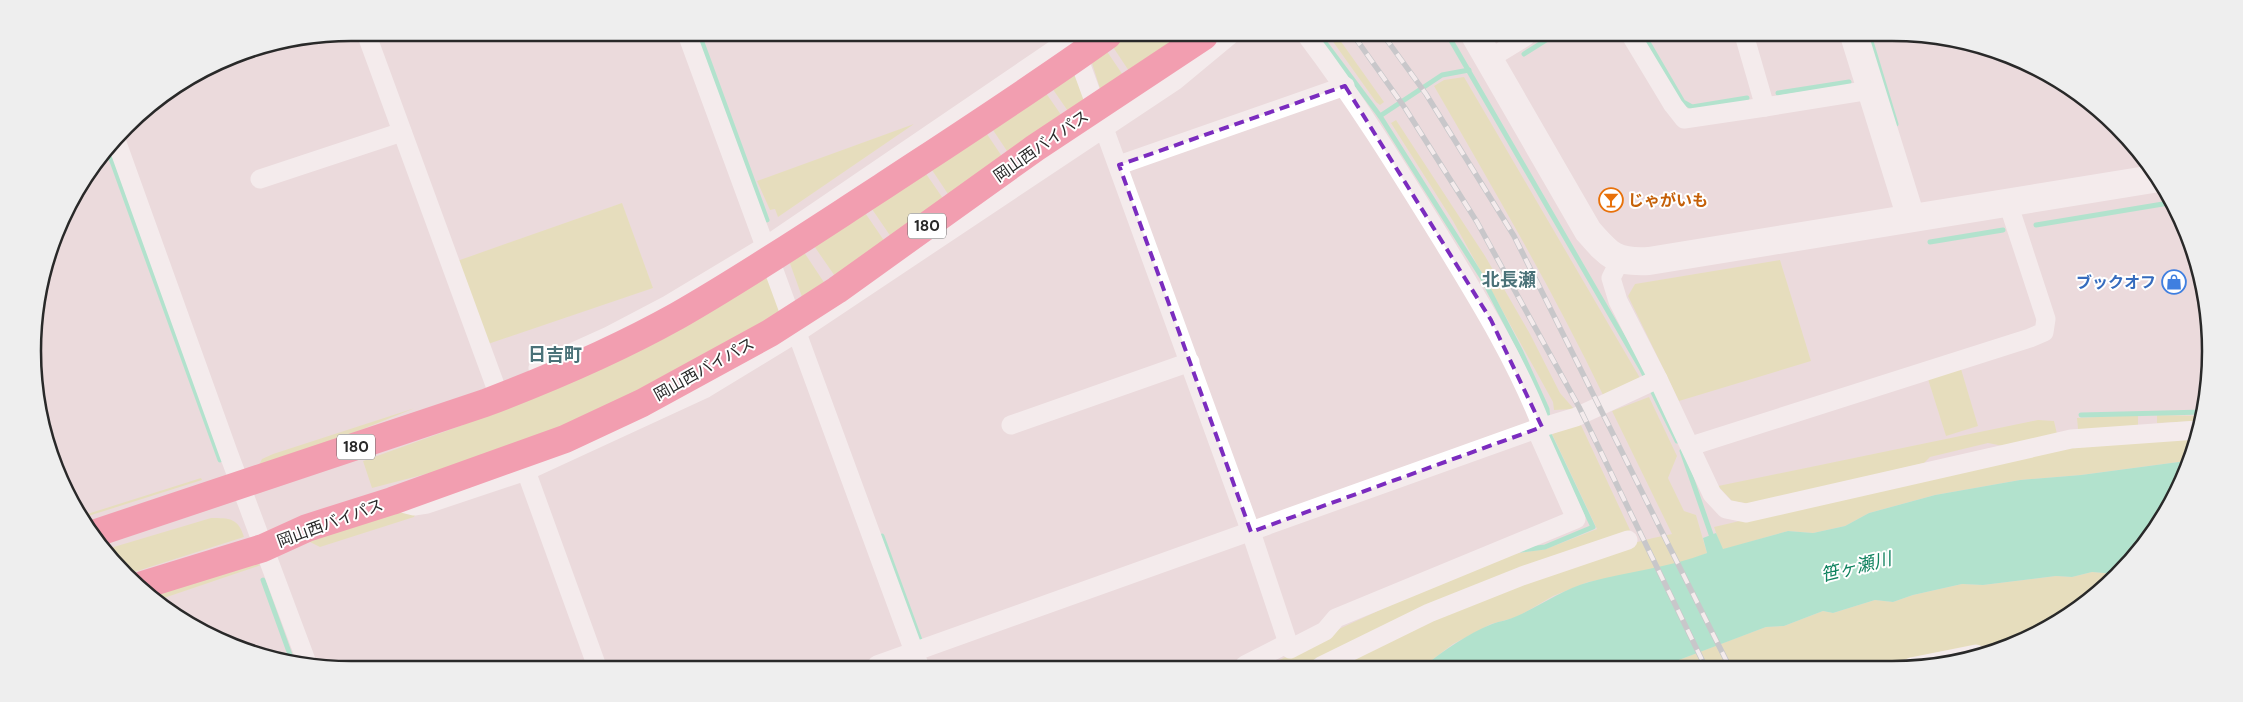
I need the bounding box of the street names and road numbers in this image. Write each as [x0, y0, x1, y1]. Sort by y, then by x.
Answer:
street label: 岡山西バイパス [989, 105, 1093, 187]
road number: 180 [908, 214, 946, 238]
street label: 岡山西バイパス [650, 333, 758, 405]
road number: 180 [337, 434, 375, 460]
street label: 岡山西バイパス [274, 494, 386, 552]

